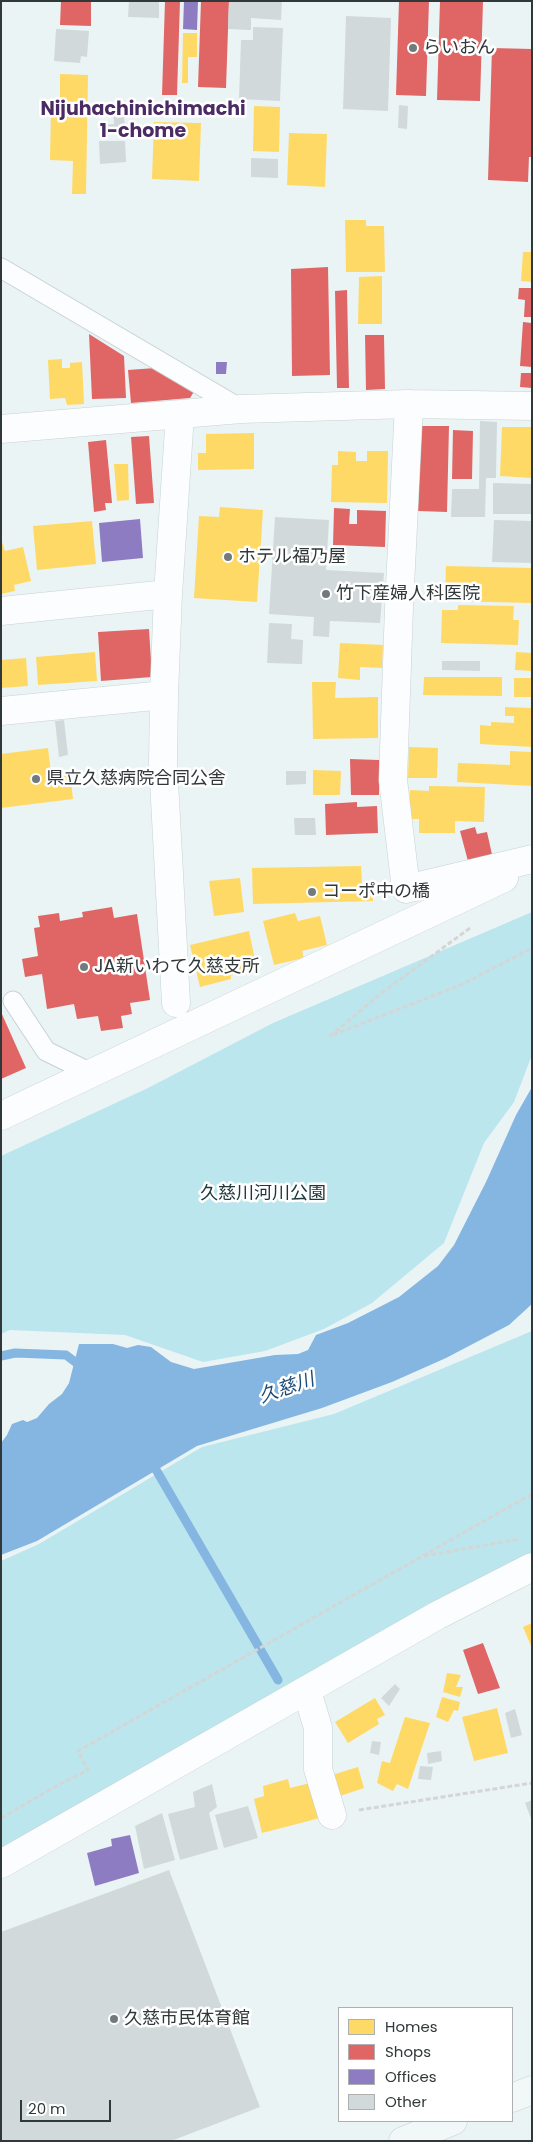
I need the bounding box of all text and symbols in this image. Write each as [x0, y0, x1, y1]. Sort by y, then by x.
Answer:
place label: らいおん [423, 37, 495, 59]
marker: らいおん [407, 42, 419, 54]
district label: Nijuhachinichimachi 1-chome [40, 99, 246, 143]
place label: ホテル福乃屋 [238, 546, 346, 568]
marker: ホテル福乃屋 [222, 551, 234, 563]
place label: 竹下産婦人科医院 [336, 583, 480, 605]
marker: 竹下産婦人科医院 [320, 588, 332, 600]
place label: 県立久慈病院合同公舎 [46, 768, 226, 790]
marker: 県立久慈病院合同公舎 [30, 773, 42, 785]
place label: コーポ中の橋 [322, 881, 430, 903]
marker: コーポ中の橋 [306, 886, 318, 898]
place label: JA新いわて久慈支所 [94, 956, 260, 978]
marker: JA新いわて久慈支所 [78, 961, 90, 973]
park label: 久慈川河川公園 [200, 1183, 326, 1205]
water label: 久慈川 [256, 1369, 318, 1409]
legend [338, 2007, 513, 2122]
place label: 久慈市民体育館 [124, 2008, 250, 2030]
marker: 久慈市民体育館 [108, 2013, 120, 2025]
text: Homes [385, 2016, 438, 2037]
text: Shops [385, 2041, 431, 2062]
text: Offices [385, 2066, 437, 2087]
scale bar [22, 2090, 114, 2122]
text: Other [385, 2091, 427, 2112]
text: 20 m [28, 2098, 66, 2119]

